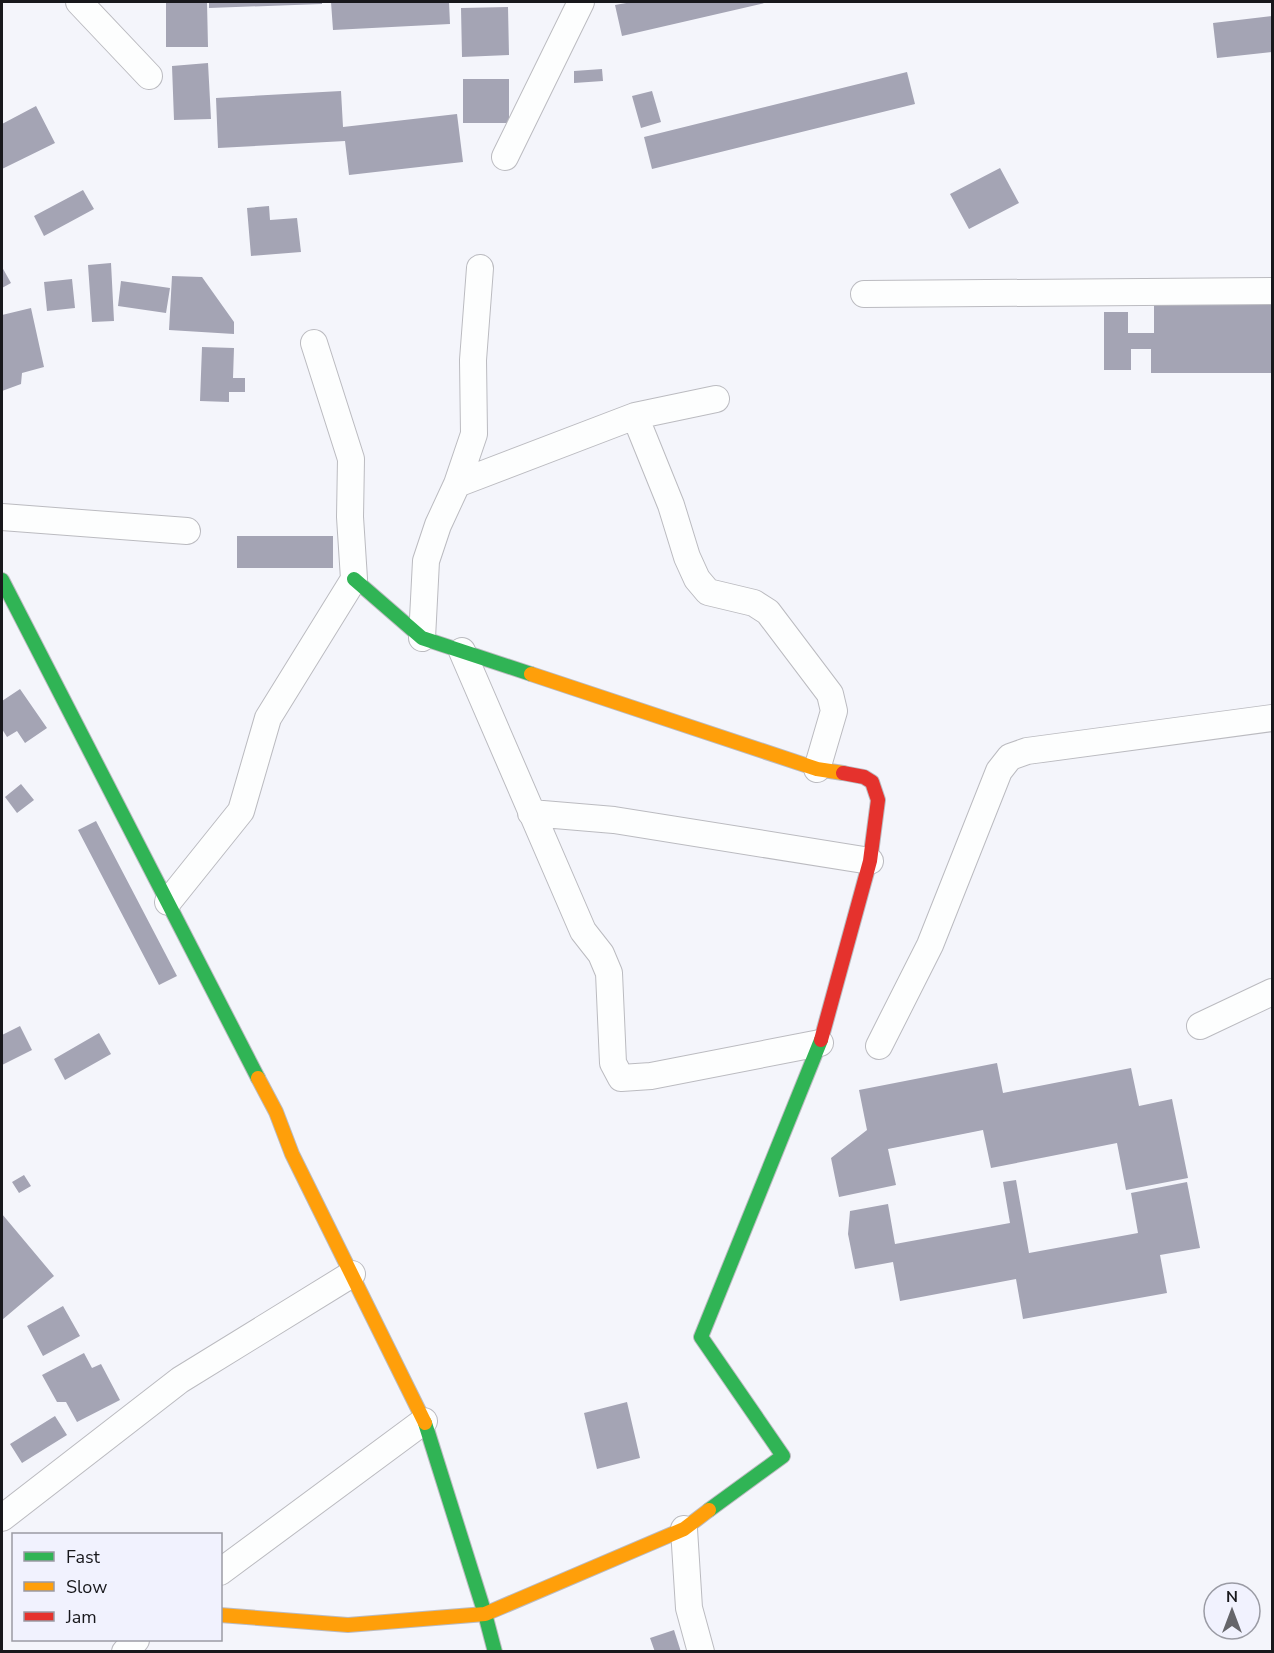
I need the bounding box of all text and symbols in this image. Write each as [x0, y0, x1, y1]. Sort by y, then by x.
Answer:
legend [12, 1533, 222, 1641]
text: Fast [66, 1545, 101, 1569]
text: Slow [66, 1575, 107, 1599]
north arrow [1202, 1581, 1262, 1641]
text: N [1226, 1586, 1238, 1608]
text: Jam [65, 1605, 97, 1629]

